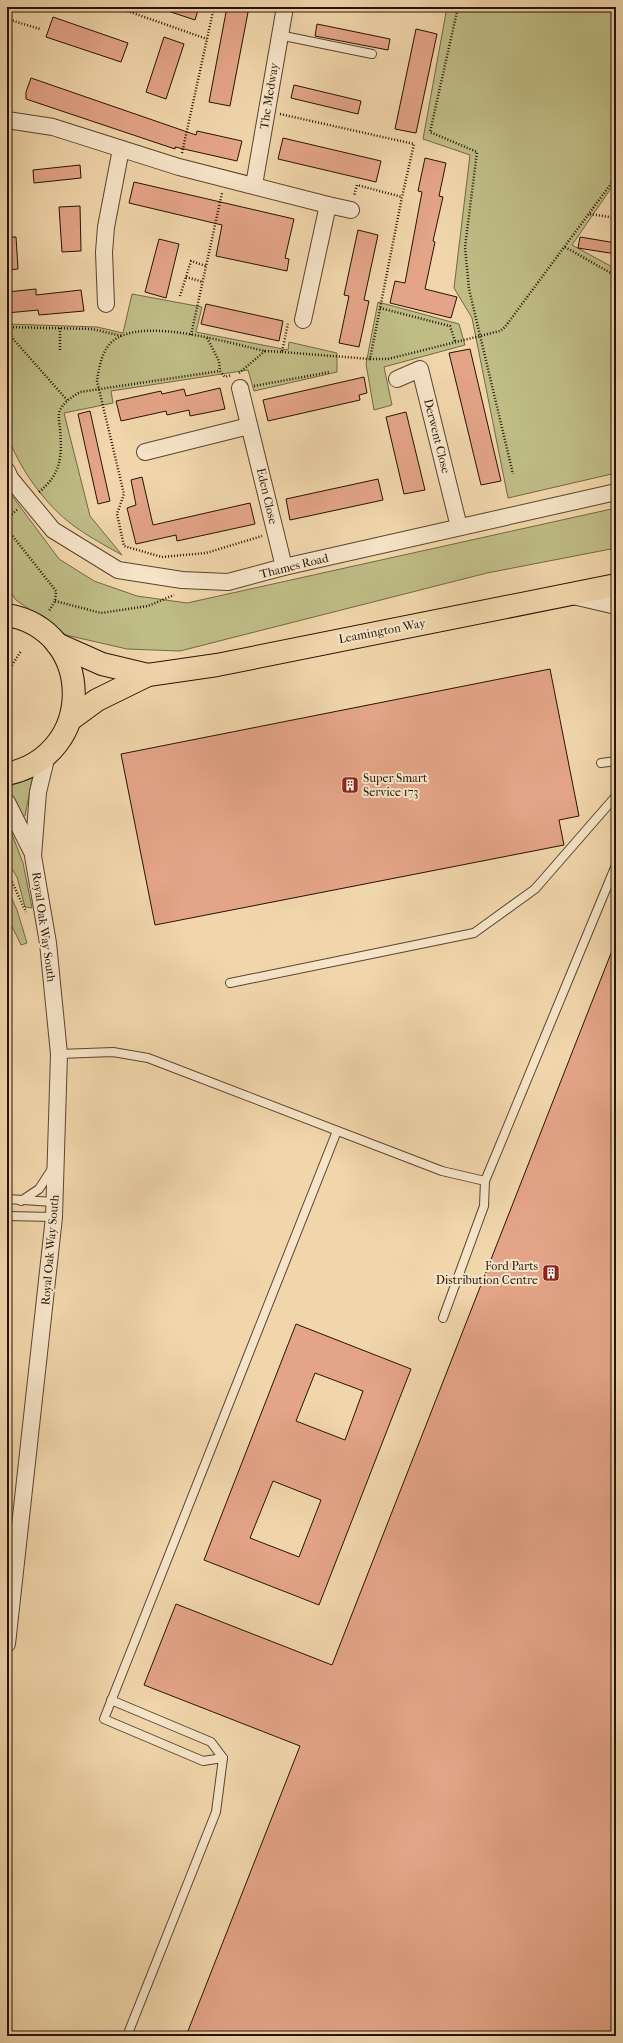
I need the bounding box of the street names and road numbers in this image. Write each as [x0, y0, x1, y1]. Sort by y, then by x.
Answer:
street label: The Medway [257, 61, 281, 130]
street label: Derwent Close [421, 397, 453, 475]
street label: Eden Close [254, 467, 280, 525]
street label: Thames Road [258, 551, 330, 581]
street label: Leamington Way [337, 616, 427, 646]
street label: Royal Oak Way South [29, 871, 59, 983]
street label: Royal Oak Way South [38, 1194, 62, 1306]

